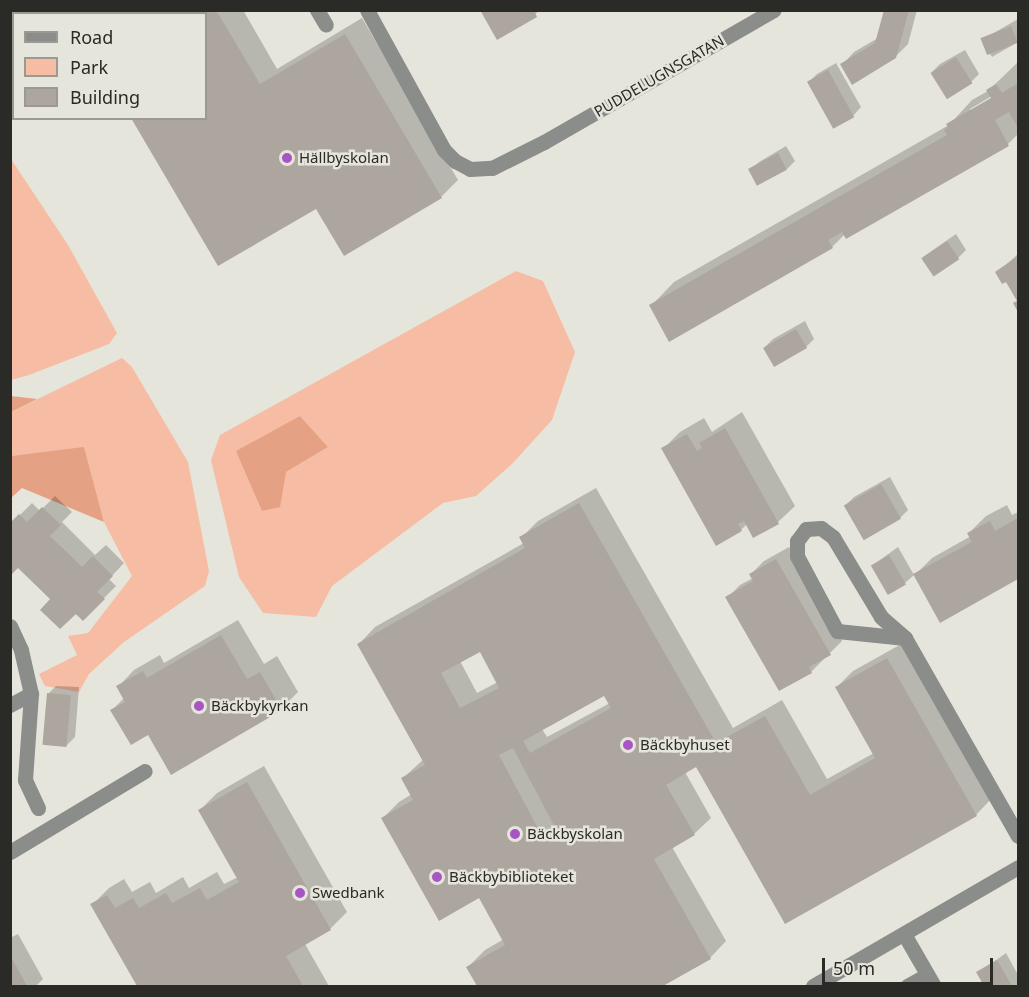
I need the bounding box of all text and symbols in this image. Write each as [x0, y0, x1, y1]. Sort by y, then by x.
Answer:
legend [12, 12, 207, 120]
text: Road [70, 25, 113, 49]
street label: PUDDELUGNSGATAN [591, 31, 727, 121]
text: Park [70, 55, 108, 79]
text: Building [70, 85, 140, 109]
place label: Hällbyskolan [299, 149, 389, 167]
marker: Hällbyskolan [280, 151, 294, 165]
place label: Bäckbykyrkan [211, 697, 308, 715]
marker: Bäckbykyrkan [192, 699, 206, 713]
place label: Bäckbyhuset [640, 736, 730, 754]
marker: Bäckbyhuset [621, 738, 635, 752]
place label: Bäckbyskolan [527, 825, 623, 843]
marker: Bäckbyskolan [508, 827, 522, 841]
place label: Bäckbybiblioteket [449, 868, 574, 886]
marker: Bäckbybiblioteket [430, 870, 444, 884]
place label: Swedbank [312, 884, 385, 902]
marker: Swedbank [293, 886, 307, 900]
scale bar [825, 946, 996, 984]
text: 50 m [833, 956, 875, 980]

